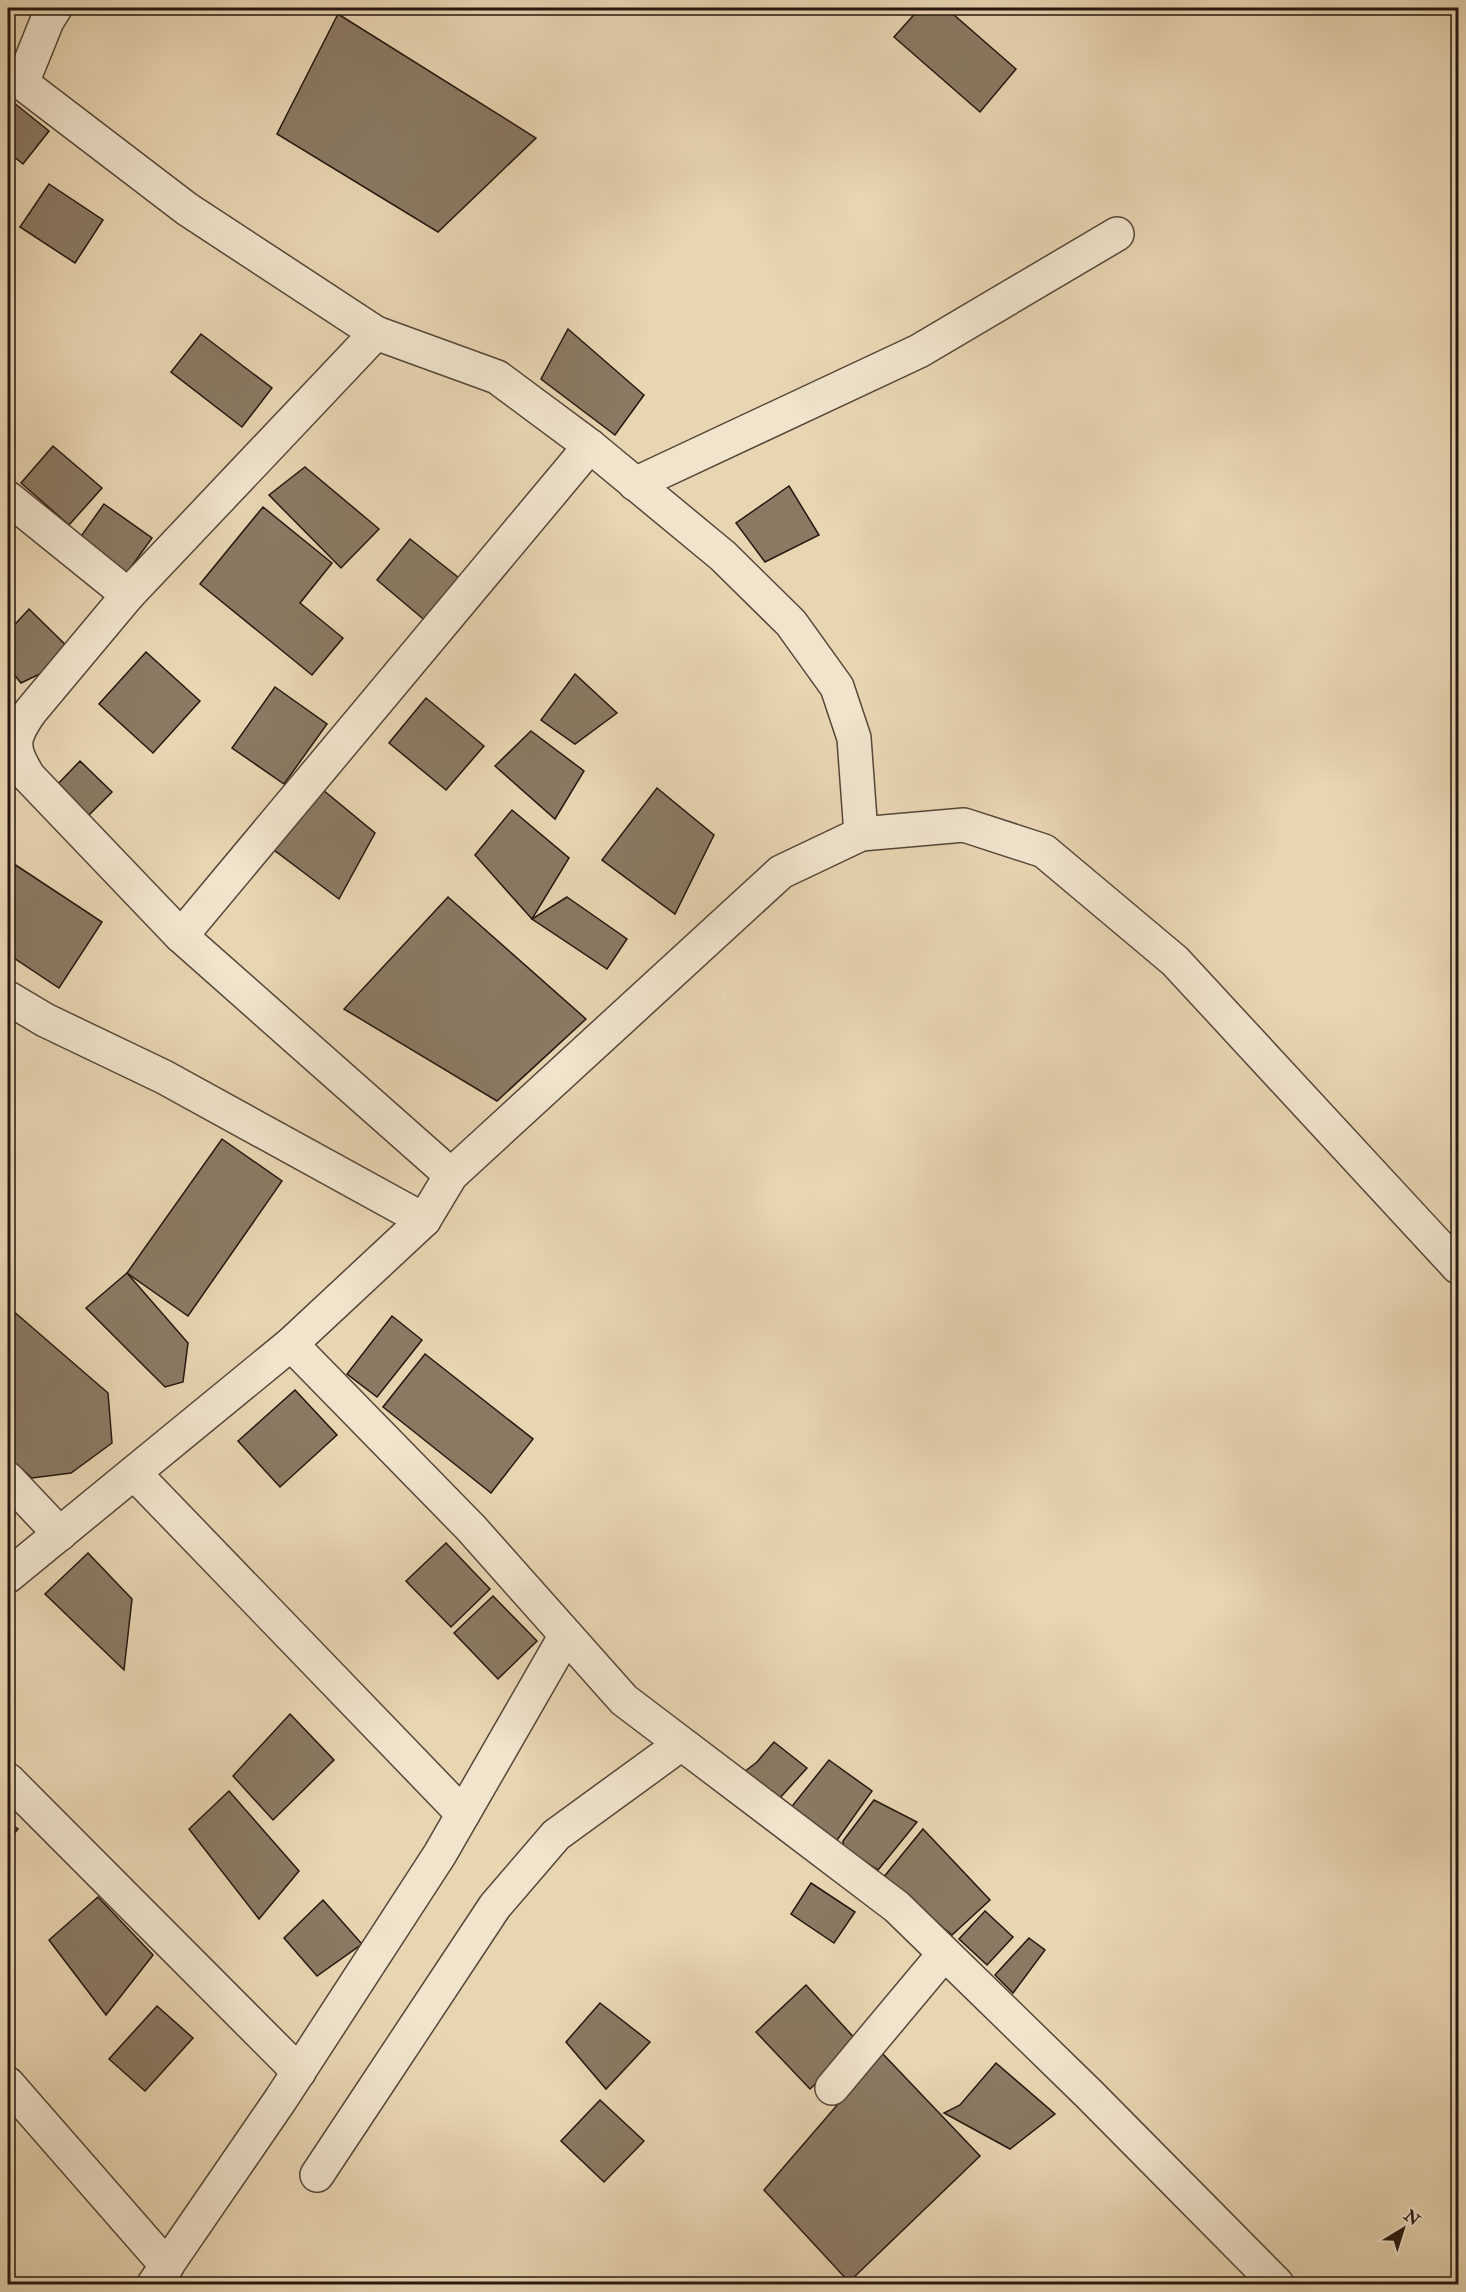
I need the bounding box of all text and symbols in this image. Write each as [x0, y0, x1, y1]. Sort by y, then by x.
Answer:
north arrow [1373, 2199, 1433, 2259]
text: N [1399, 2205, 1424, 2231]

